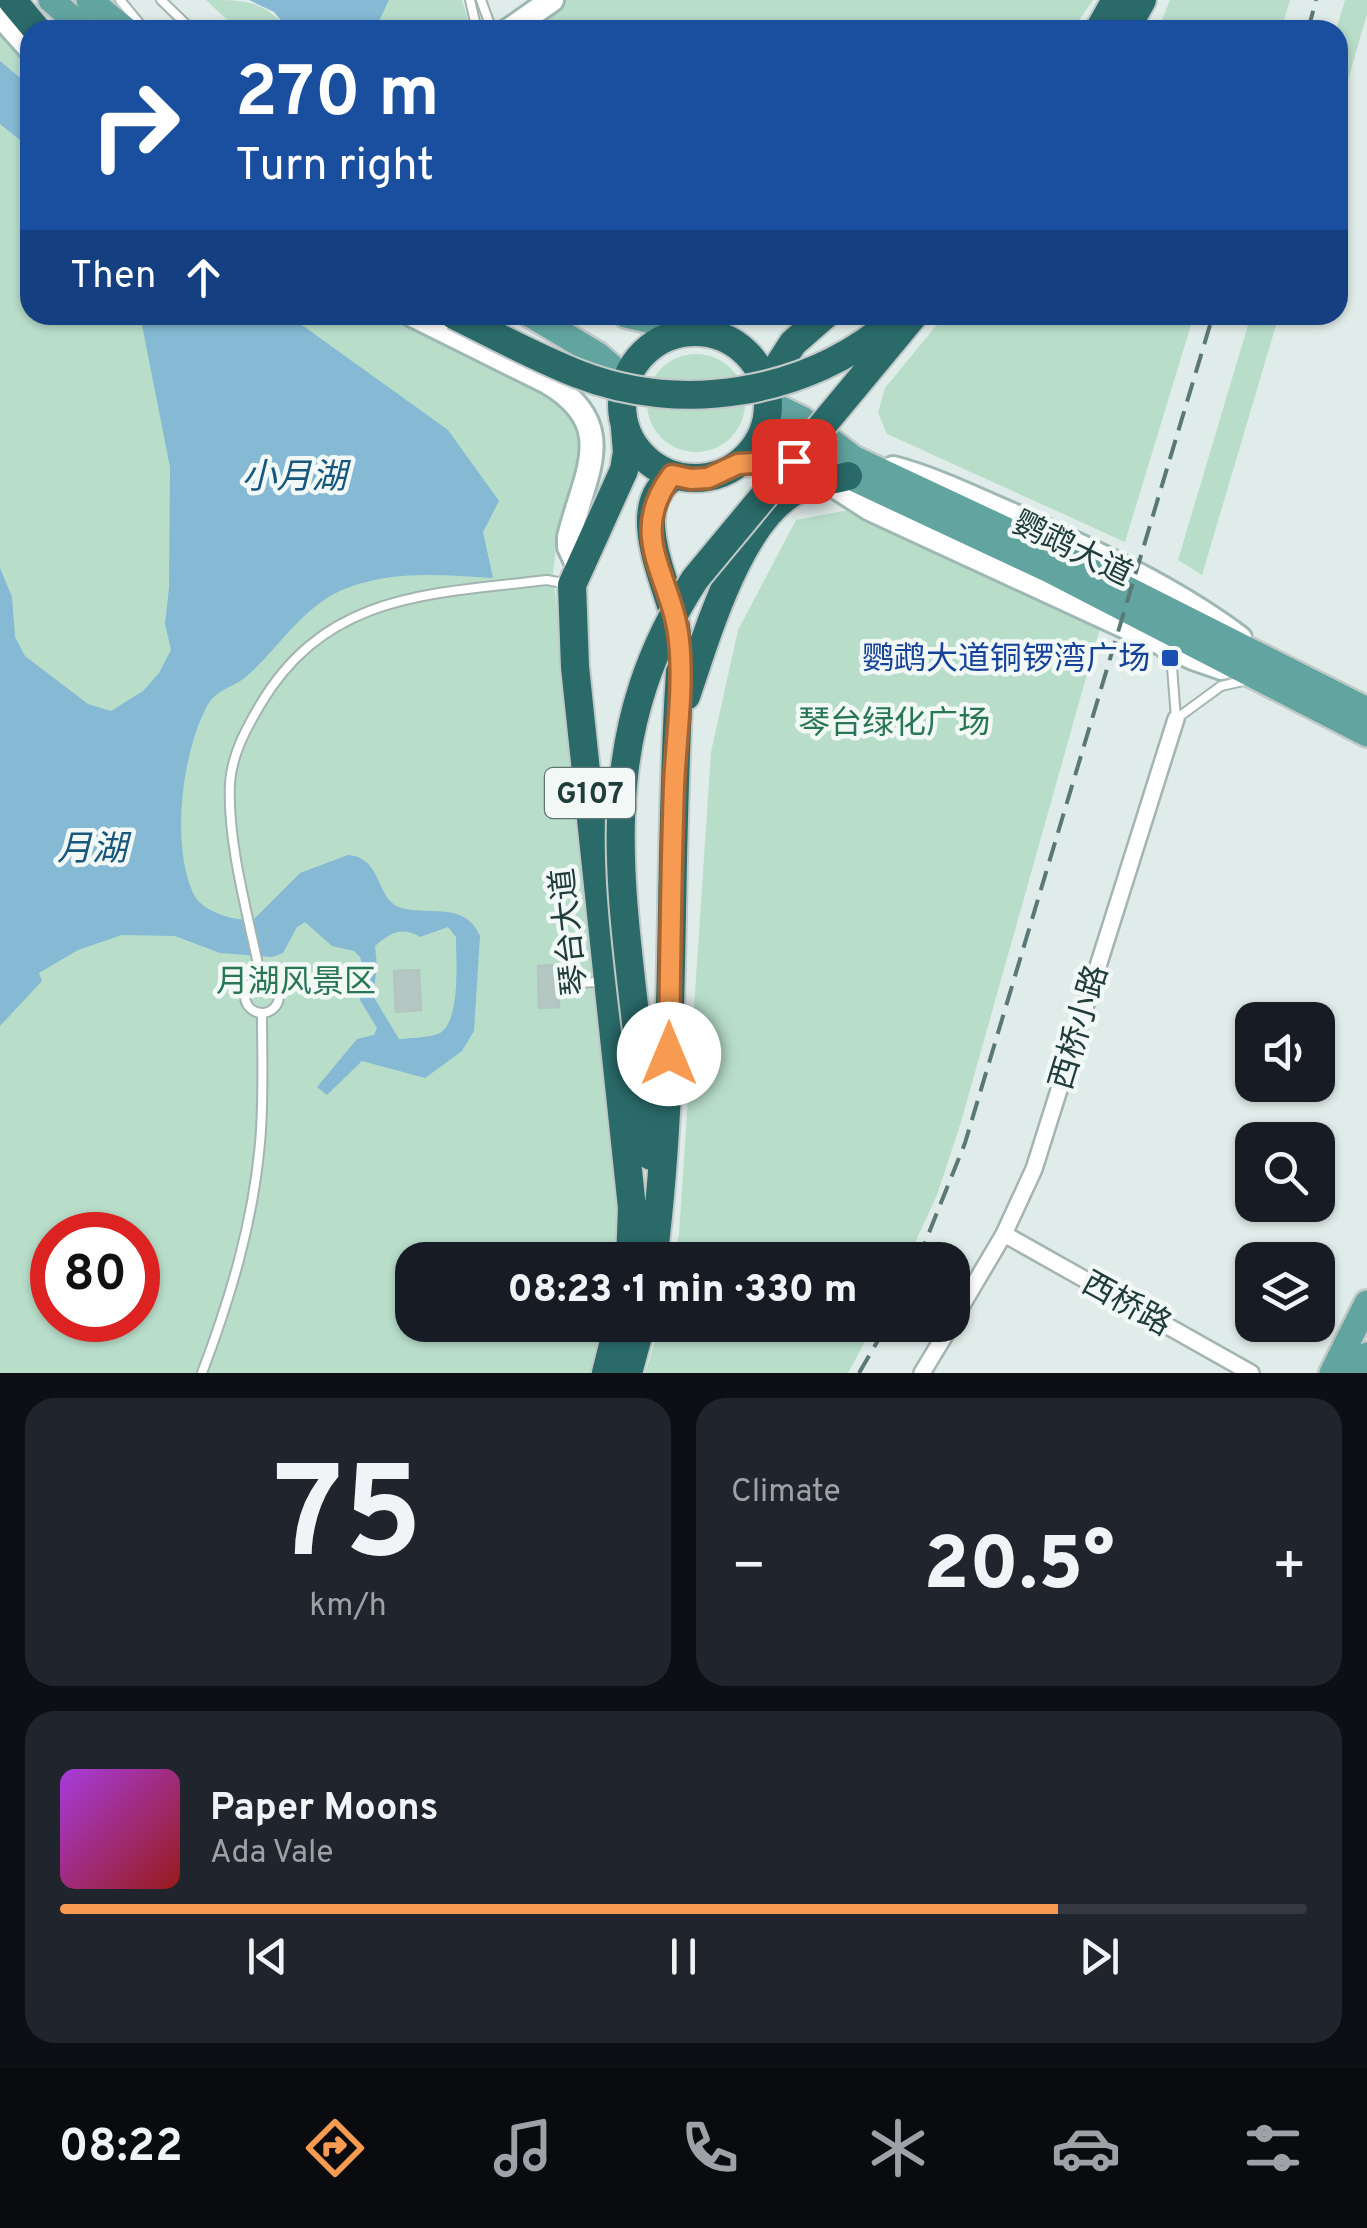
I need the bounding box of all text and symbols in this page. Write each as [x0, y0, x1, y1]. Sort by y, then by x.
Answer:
text: 270 m [235, 52, 440, 141]
icon: right [70, 60, 200, 190]
text: Turn right [235, 139, 434, 196]
icon: ahead [176, 250, 231, 305]
text: Then [70, 253, 156, 302]
pin [752, 419, 837, 504]
icon: arrive [767, 434, 822, 489]
water label: 小月湖 [241, 457, 351, 501]
street label: 鹦鹉大道 [1005, 505, 1138, 597]
place label: 鹦鹉大道铜锣湾广场 [862, 641, 1150, 681]
marker: 鹦鹉大道铜锣湾广场 [1159, 647, 1181, 669]
park label: 琴台绿化广场 [798, 705, 990, 745]
road number: G107 [545, 768, 635, 818]
water label: 月湖 [57, 829, 132, 873]
street label: 琴台大道 [544, 866, 598, 997]
street label: 西桥小路 [1043, 961, 1119, 1095]
park label: 月湖风景区 [216, 964, 376, 1004]
position arrow [617, 1002, 721, 1106]
map controls [1235, 1002, 1335, 1342]
button: sound [1235, 1002, 1335, 1102]
button: search [1235, 1122, 1335, 1222]
speed limit sign: 80 [30, 1212, 160, 1342]
button: layers [1235, 1242, 1335, 1342]
street label: 西桥路 [1074, 1265, 1177, 1346]
text: 08:23 · 1 min · 330 m [508, 1267, 857, 1316]
text: 75 [273, 1439, 423, 1604]
text: Climate [731, 1473, 841, 1513]
text: 20.5° [923, 1521, 1115, 1616]
text: − [731, 1534, 766, 1604]
text: + [1272, 1534, 1307, 1604]
text: km/h [309, 1587, 387, 1627]
text: Paper Moons [210, 1785, 439, 1834]
text: Ada Vale [210, 1834, 334, 1874]
icon: previous [240, 1929, 295, 1984]
icon: pause [656, 1929, 711, 1984]
icon: next [1072, 1929, 1127, 1984]
icon: directions [300, 2113, 370, 2183]
icon: music [488, 2113, 558, 2183]
icon: phone [675, 2113, 745, 2183]
icon: climate [863, 2113, 933, 2183]
icon: car [1051, 2113, 1121, 2183]
icon: filters [1238, 2113, 1308, 2183]
text: 08:22 [59, 2120, 183, 2177]

